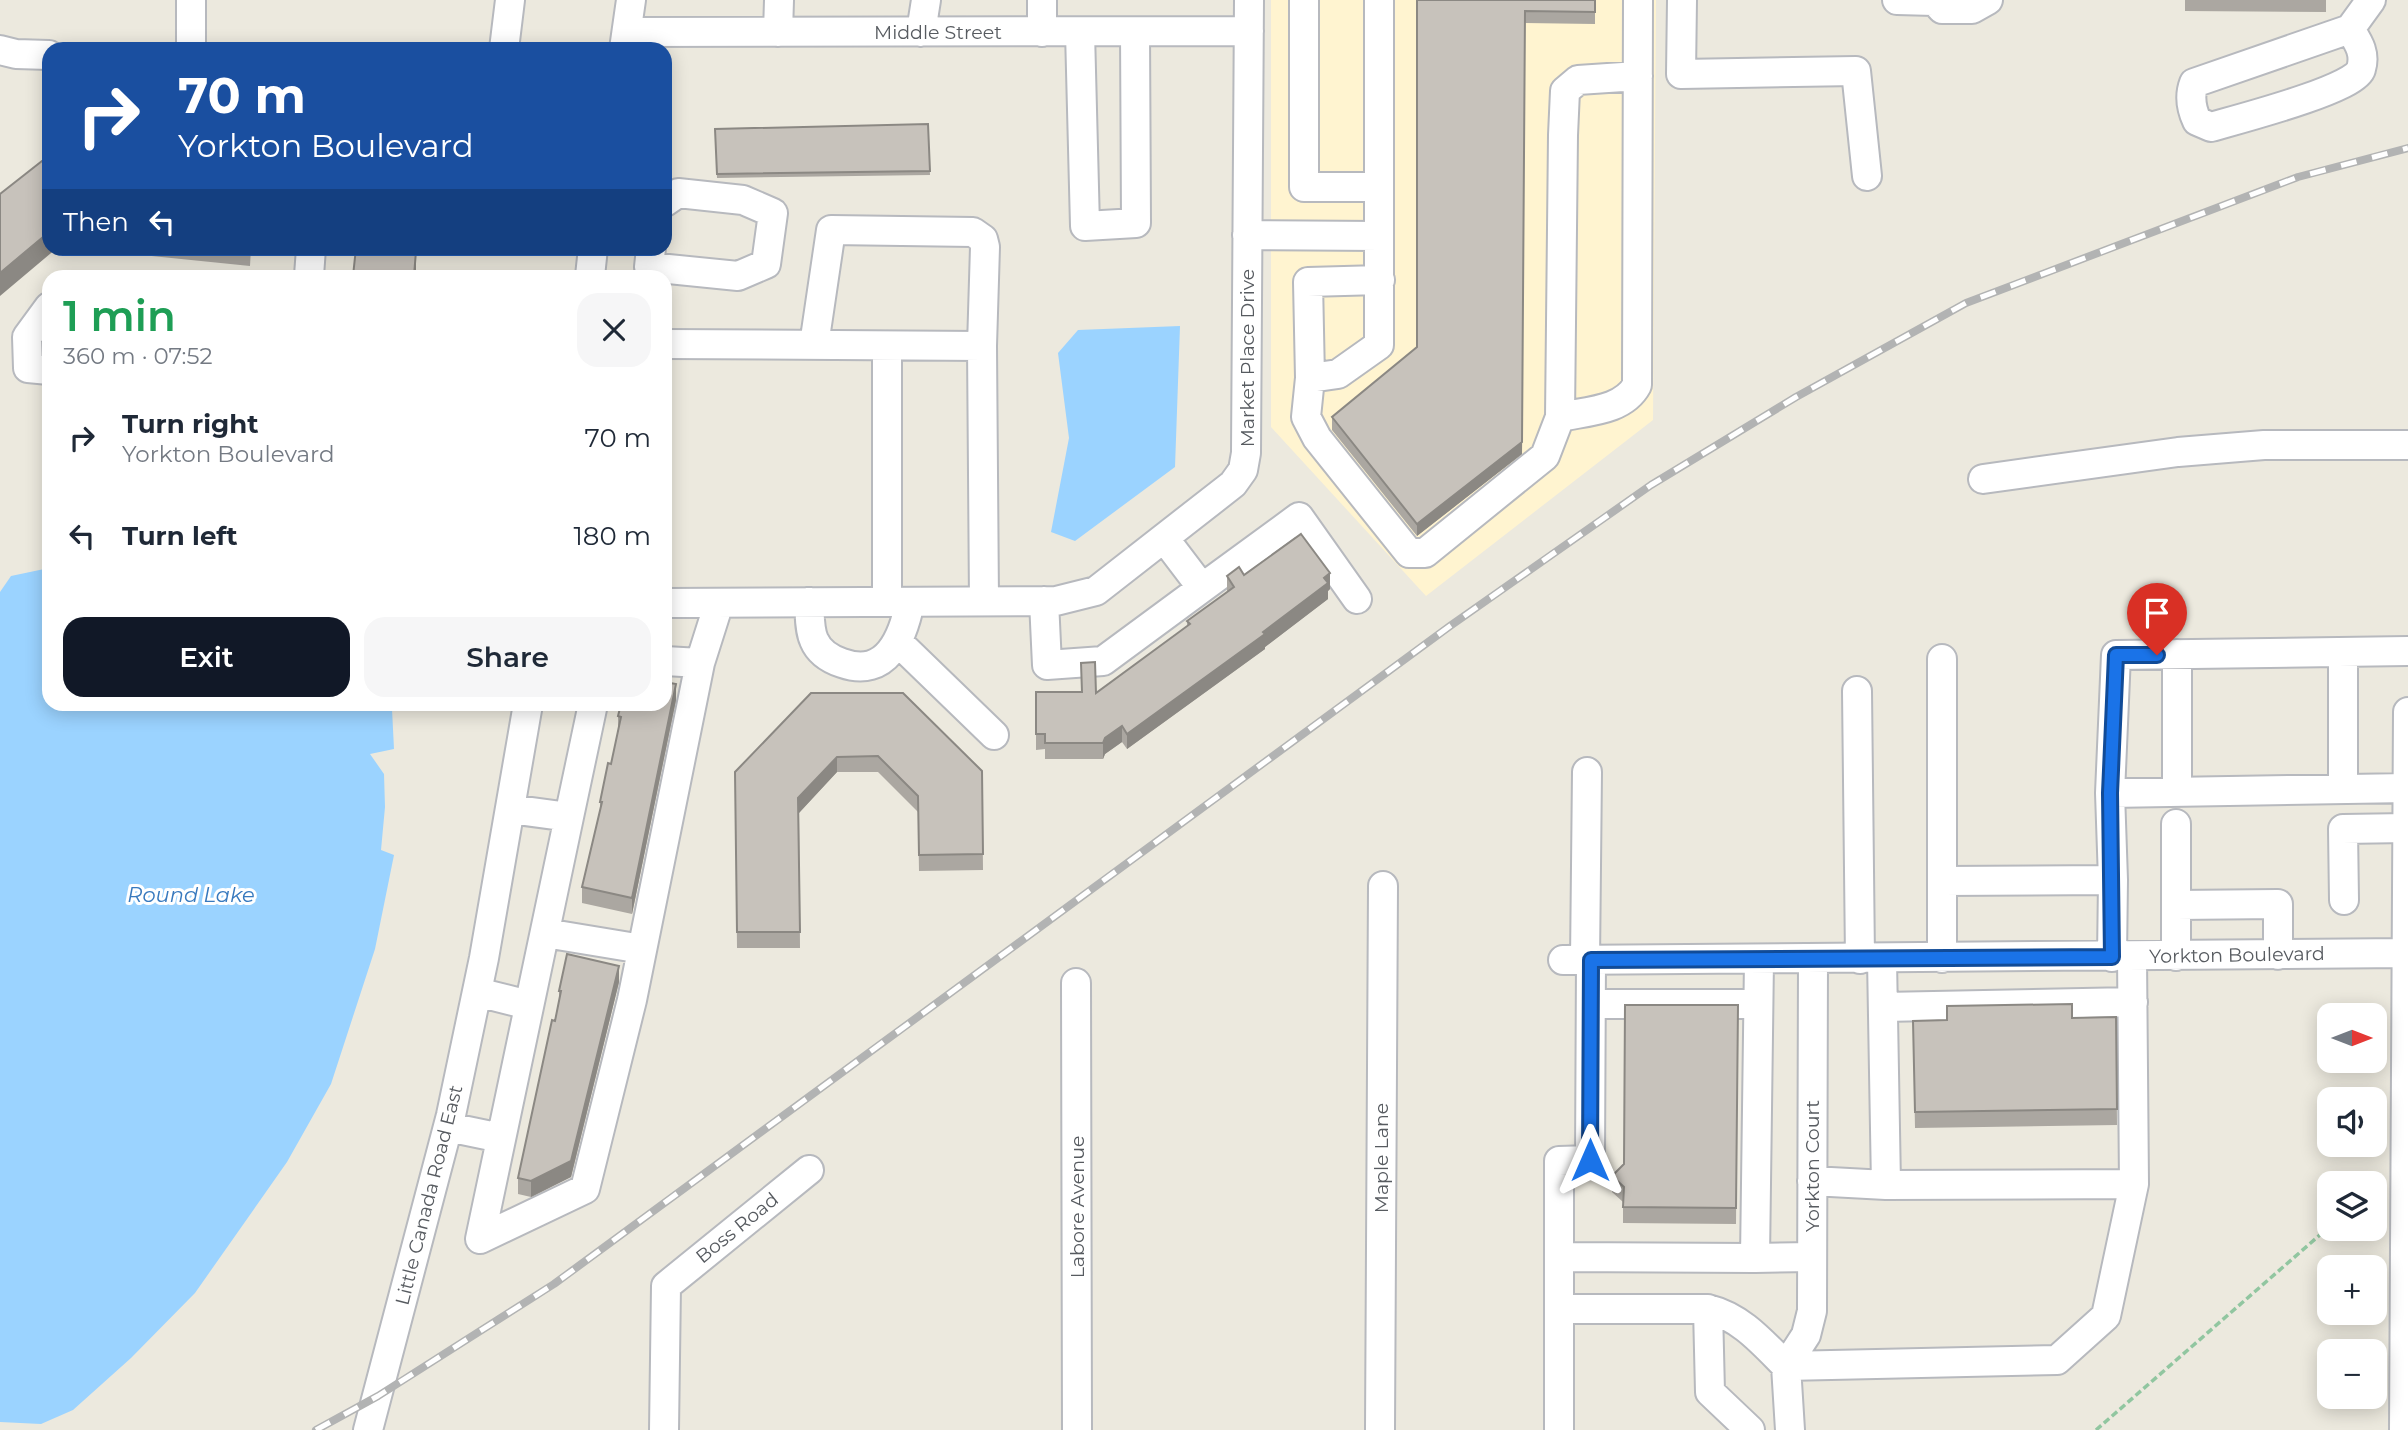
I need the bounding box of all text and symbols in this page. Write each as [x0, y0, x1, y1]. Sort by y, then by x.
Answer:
street label: Middle Street [874, 21, 1002, 44]
text: 70 m [178, 66, 306, 125]
icon: right [63, 70, 154, 161]
text: Yorkton Boulevard [178, 126, 474, 165]
icon: left [143, 203, 181, 241]
text: Then [63, 206, 129, 238]
street label: Market Place Drive [1236, 269, 1259, 447]
text: 1 min [63, 290, 176, 342]
button: close [577, 293, 651, 367]
text: 360 m · 07:52 [63, 342, 212, 370]
text: Turn right [122, 408, 258, 440]
icon: right [63, 419, 101, 457]
text: 70 m [585, 422, 651, 454]
text: Yorkton Boulevard [122, 440, 335, 468]
icon: left [63, 517, 101, 555]
text: Turn left [122, 520, 238, 552]
text: 180 m [573, 520, 651, 552]
pin [2127, 583, 2187, 655]
icon: arrive [2138, 594, 2176, 632]
button: Exit [63, 617, 350, 697]
button: Share [364, 617, 651, 697]
water label: Round Lake [127, 882, 255, 907]
street label: Yorkton Boulevard [2149, 942, 2325, 968]
north arrow [2317, 1003, 2387, 1073]
map controls [2317, 1003, 2387, 1409]
street label: Little Canada Road East [391, 1082, 468, 1307]
button: sound [2317, 1087, 2387, 1157]
street label: Yorkton Court [1801, 1100, 1824, 1232]
street label: Maple Lane [1370, 1103, 1393, 1213]
position arrow [1553, 1123, 1627, 1197]
street label: Labore Avenue [1066, 1136, 1089, 1278]
button: layers [2317, 1171, 2387, 1241]
street label: Boss Road [691, 1188, 783, 1268]
button: + [2317, 1255, 2387, 1325]
button: − [2317, 1339, 2387, 1409]

